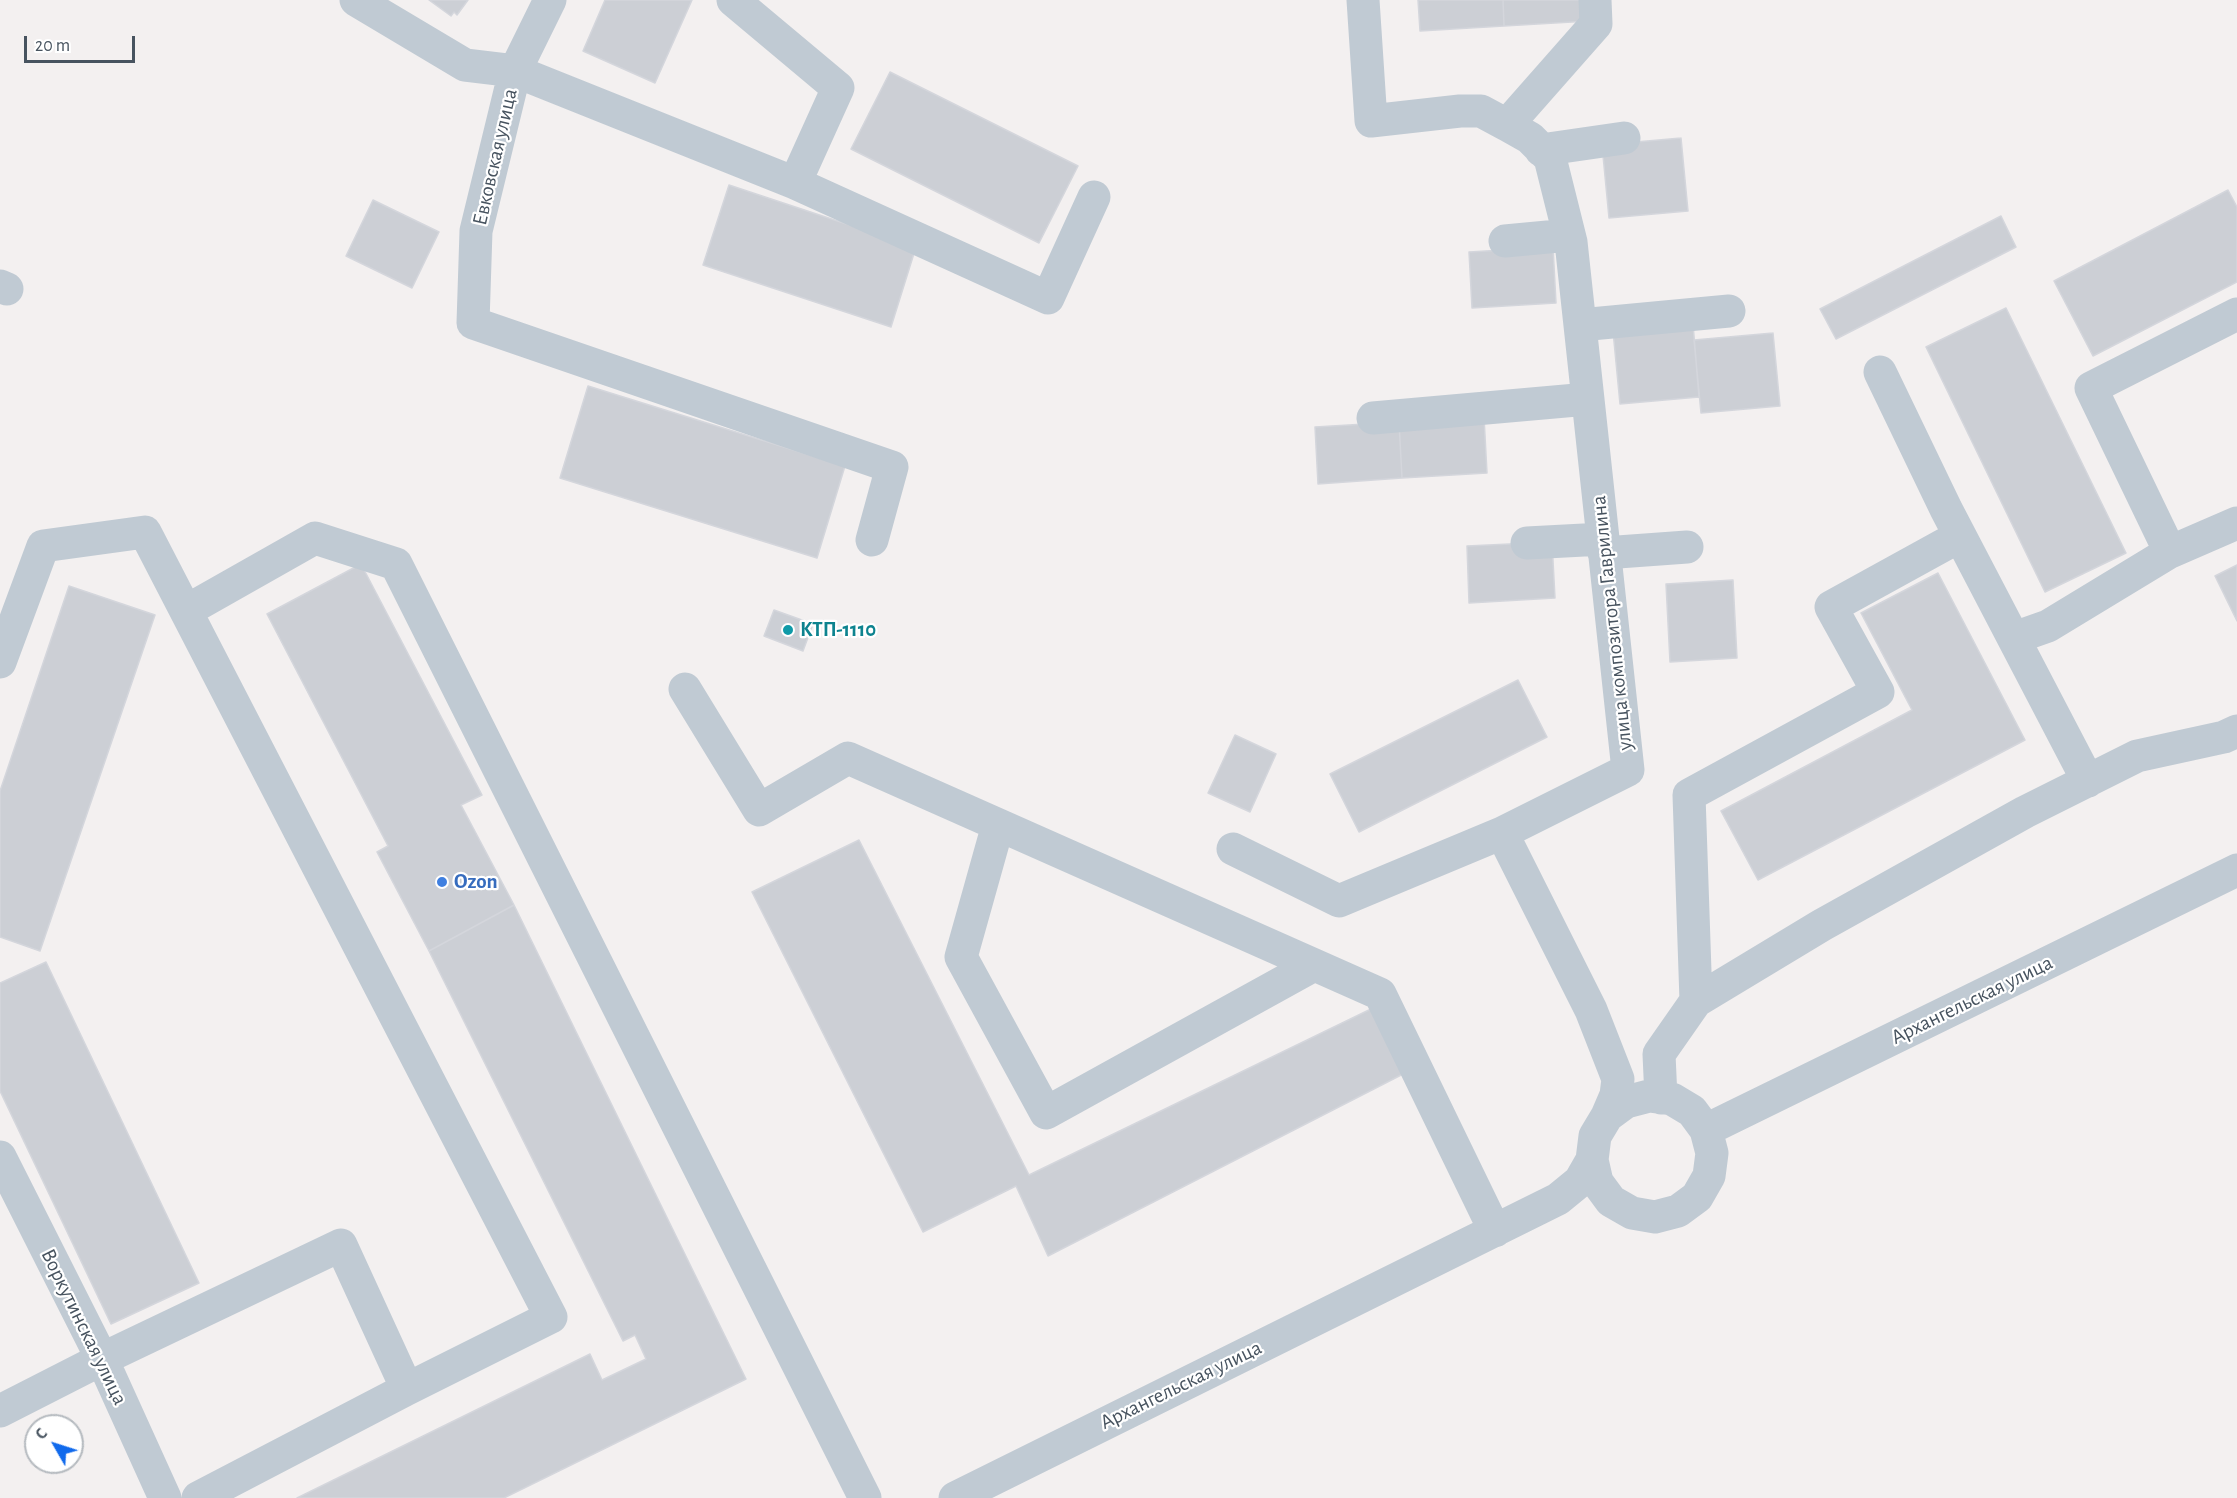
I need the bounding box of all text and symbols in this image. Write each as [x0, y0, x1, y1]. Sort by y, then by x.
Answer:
scale bar [27, 24, 138, 62]
text: 20 m [35, 37, 70, 55]
street label: Евковская улица [467, 86, 523, 228]
street label: улица композитора Гаврилина [1586, 494, 1638, 752]
place label: КТП-1110 [800, 617, 876, 643]
marker: КТП-1110 [781, 623, 795, 637]
place label: Ozon [454, 869, 498, 895]
marker: Ozon [435, 875, 449, 889]
street label: Архангельская улица [1887, 950, 2057, 1050]
street label: Воркутинская улица [35, 1245, 133, 1409]
street label: Архангельская улица [1096, 1335, 1266, 1435]
north arrow [24, 1414, 84, 1474]
text: С [33, 1425, 51, 1442]

